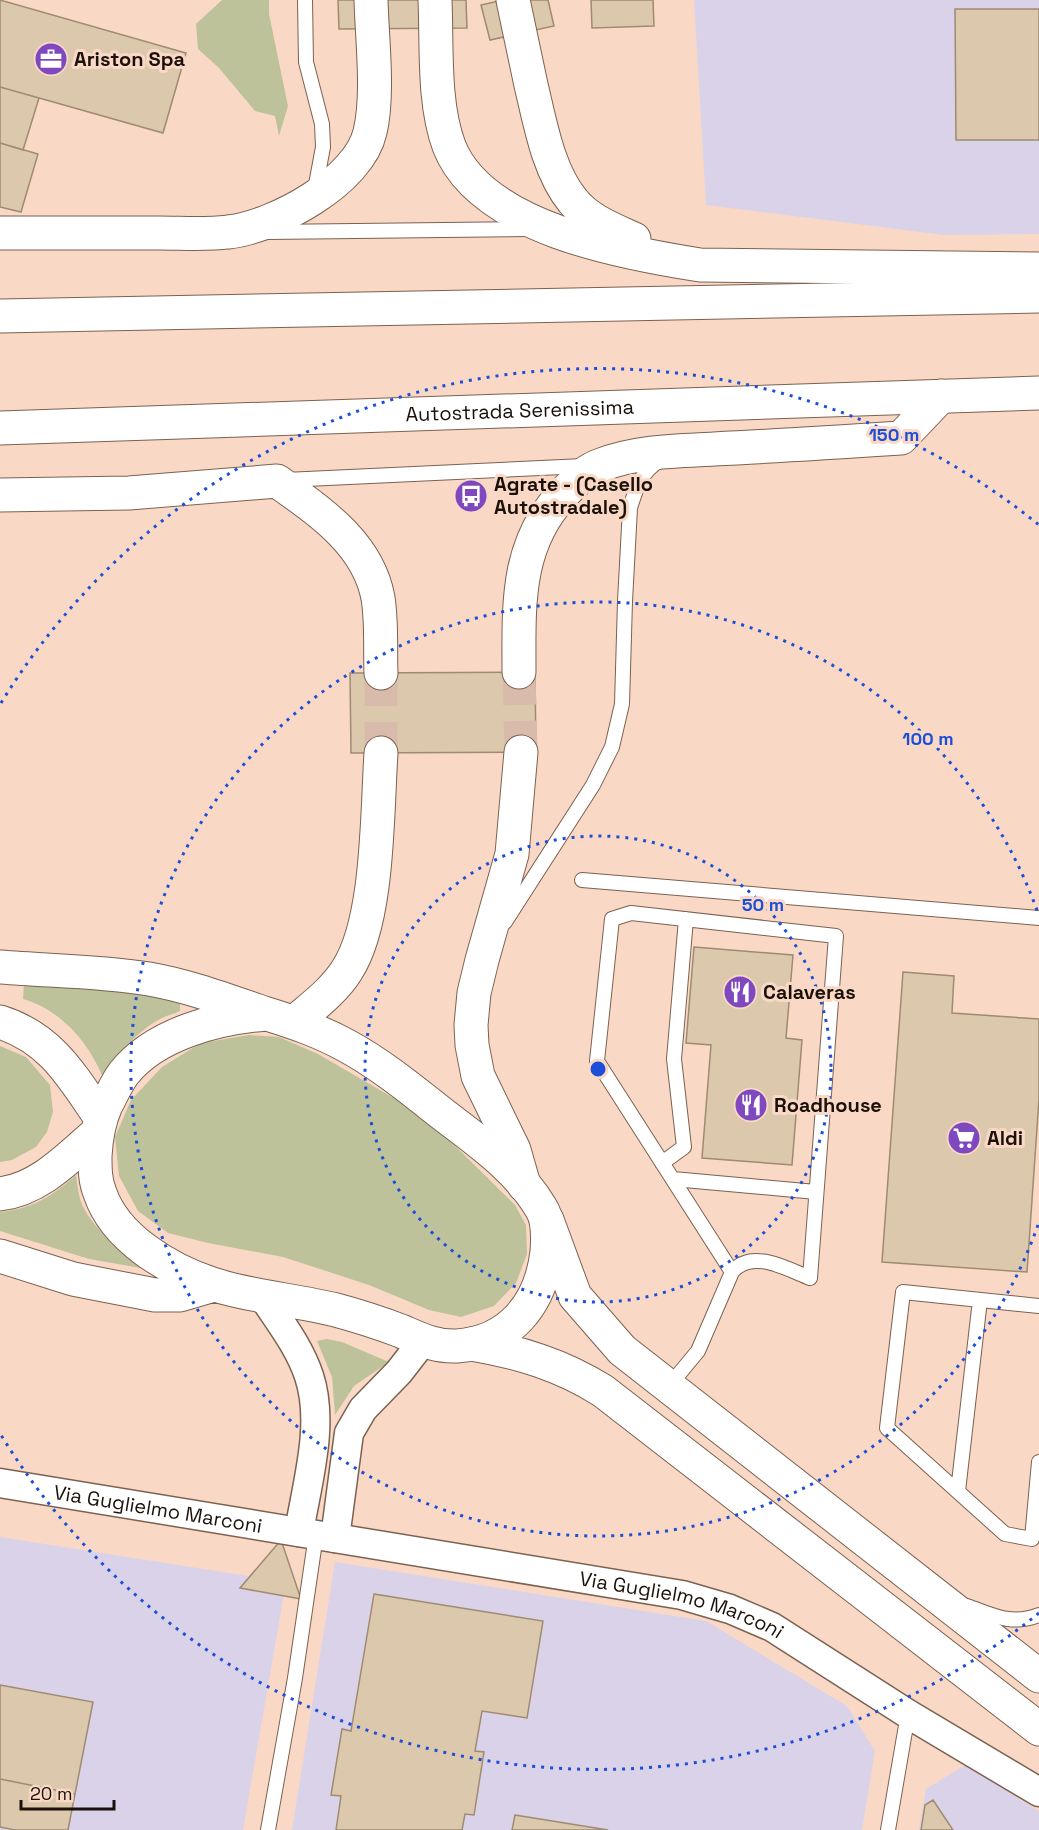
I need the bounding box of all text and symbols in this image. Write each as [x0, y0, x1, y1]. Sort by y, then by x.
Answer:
office icon: Ariston Spa [33, 41, 69, 77]
place label: Ariston Spa [74, 46, 185, 72]
street label: Autostrada Serenissima [405, 394, 634, 427]
text: 150 m [869, 423, 919, 446]
place label: Agrate - (Casello Autostradale) [494, 471, 653, 520]
bus stop icon: Agrate - (Casello Autostradale) [453, 478, 489, 514]
text: 100 m [902, 727, 954, 750]
text: 50 m [742, 893, 784, 916]
restaurant icon: Calaveras [722, 974, 758, 1010]
place label: Calaveras [763, 979, 856, 1005]
centre of rings [588, 1059, 608, 1079]
restaurant icon: Roadhouse [733, 1087, 769, 1123]
place label: Roadhouse [774, 1092, 882, 1118]
supermarket icon: Aldi [946, 1120, 982, 1156]
place label: Aldi [987, 1125, 1023, 1151]
street label: Via Guglielmo Marconi [52, 1479, 264, 1539]
street label: Via Guglielmo Marconi [578, 1565, 789, 1644]
scale bar [21, 1773, 114, 1811]
text: 20 m [30, 1782, 73, 1805]

